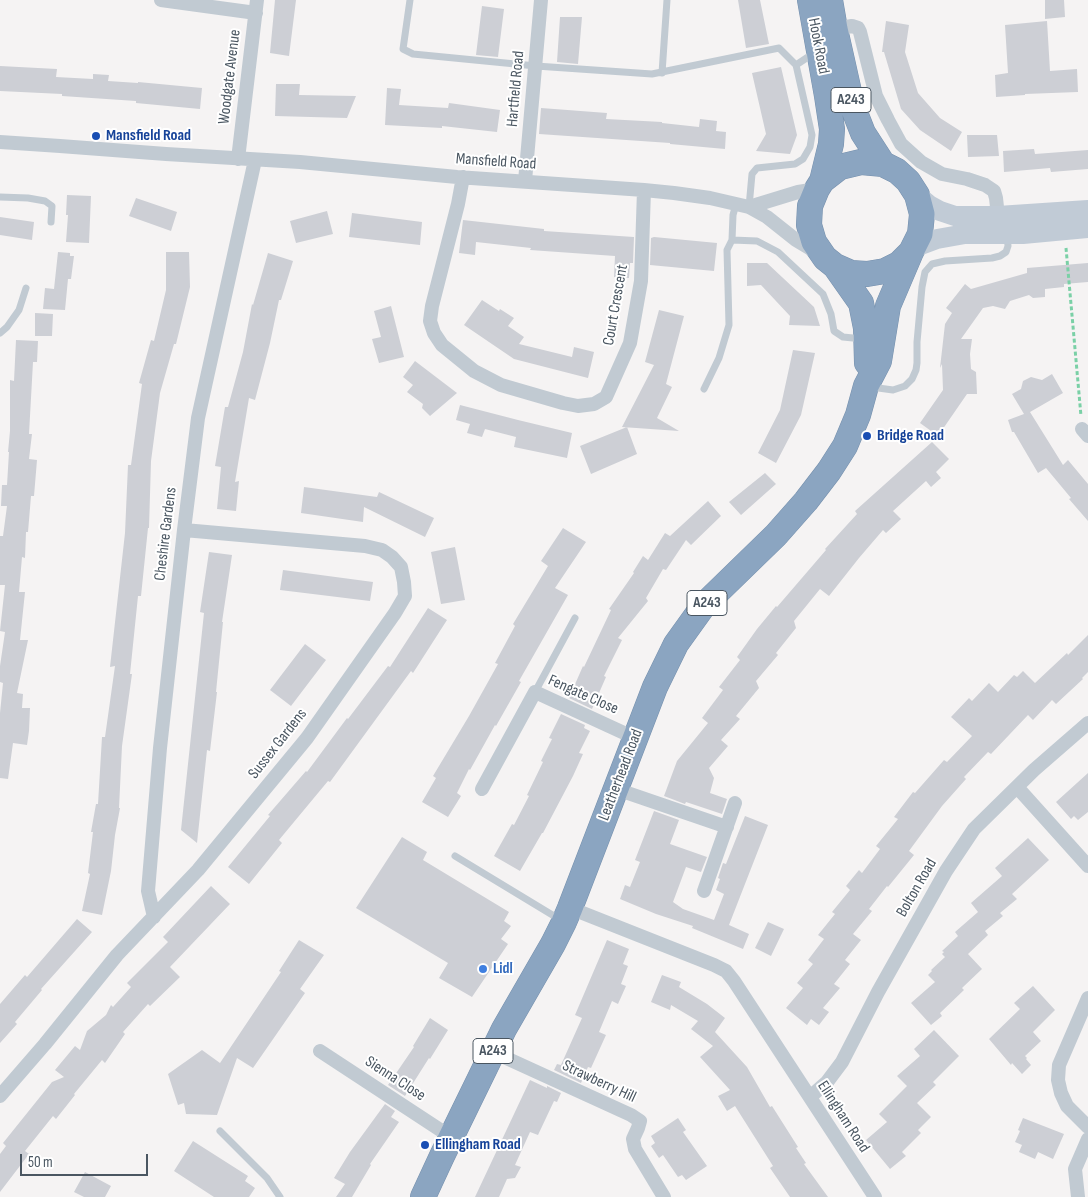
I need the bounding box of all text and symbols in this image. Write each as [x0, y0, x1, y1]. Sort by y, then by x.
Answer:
street label: Hook Road [803, 16, 833, 76]
street label: Woodgate Avenue [215, 29, 245, 125]
street label: Hartfield Road [503, 50, 529, 128]
road number: A243 [831, 88, 871, 112]
place label: Mansfield Road [106, 126, 191, 146]
marker: Mansfield Road [90, 130, 102, 142]
street label: Mansfield Road [455, 150, 537, 174]
street label: Court Crescent [599, 263, 633, 347]
place label: Bridge Road [877, 426, 944, 446]
marker: Bridge Road [861, 430, 873, 442]
street label: Cheshire Gardens [151, 486, 181, 582]
road number: A243 [687, 590, 727, 616]
street label: Fengate Close [545, 671, 621, 719]
street label: Sussex Gardens [245, 705, 311, 783]
street label: Leatherhead Road [595, 727, 647, 823]
street label: Bolton Road [893, 855, 941, 921]
place label: Lidl [493, 959, 513, 979]
marker: Lidl [477, 963, 489, 975]
road number: A243 [473, 1038, 513, 1064]
street label: Sienna Close [361, 1052, 429, 1106]
street label: Strawberry Hill [559, 1057, 639, 1107]
street label: Ellingham Road [813, 1078, 873, 1156]
place label: Ellingham Road [435, 1135, 521, 1155]
marker: Ellingham Road [419, 1139, 431, 1151]
scale bar [22, 1144, 150, 1176]
text: 50 m [28, 1153, 53, 1172]

